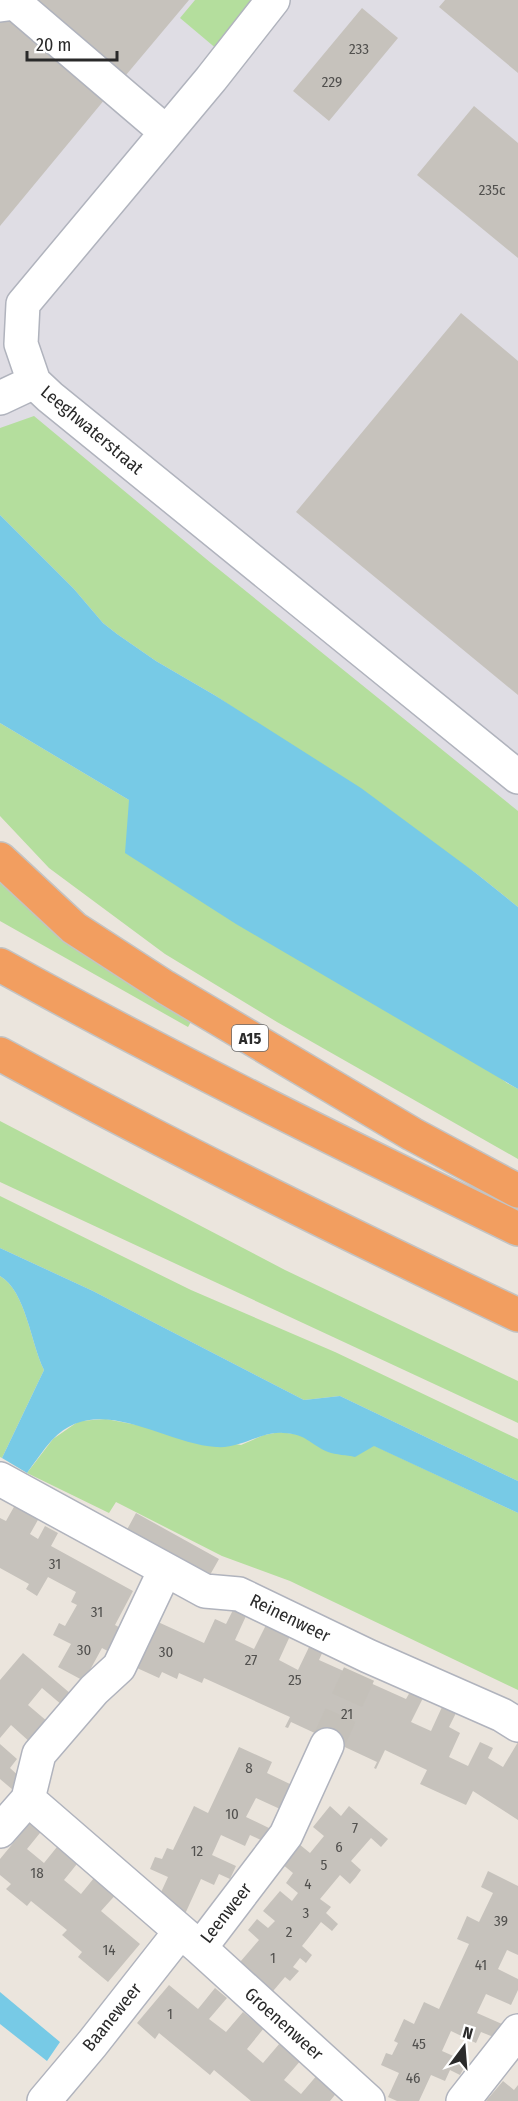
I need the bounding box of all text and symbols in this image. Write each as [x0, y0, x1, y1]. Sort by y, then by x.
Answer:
scale bar [27, 24, 117, 62]
text: 20 m [36, 34, 71, 56]
house number: 233 [349, 40, 369, 58]
house number: 229 [322, 73, 342, 91]
house number: 235c [479, 181, 506, 199]
street label: Leeghwaterstraat [36, 381, 148, 479]
road number: A15 [232, 1025, 268, 1051]
house number: 31 [49, 1555, 61, 1573]
street label: Reinenweer [246, 1589, 334, 1647]
house number: 31 [91, 1603, 103, 1621]
house number: 30 [77, 1641, 91, 1659]
house number: 30 [159, 1643, 173, 1661]
house number: 27 [245, 1651, 257, 1669]
house number: 25 [288, 1671, 302, 1689]
house number: 21 [341, 1705, 353, 1723]
house number: 8 [245, 1759, 253, 1777]
house number: 10 [225, 1805, 239, 1823]
house number: 7 [352, 1819, 358, 1837]
house number: 6 [335, 1838, 343, 1856]
house number: 12 [191, 1842, 204, 1860]
house number: 5 [321, 1856, 328, 1874]
house number: 18 [30, 1864, 44, 1882]
house number: 4 [304, 1875, 312, 1893]
street label: Leenweer [196, 1878, 257, 1948]
house number: 3 [303, 1904, 310, 1922]
house number: 39 [494, 1912, 508, 1930]
house number: 2 [286, 1923, 293, 1941]
house number: 14 [102, 1941, 116, 1959]
house number: 1 [270, 1949, 276, 1967]
house number: 41 [475, 1956, 487, 1974]
street label: Baaneweer [78, 1978, 147, 2056]
street label: Groenenweer [240, 1983, 328, 2065]
house number: 1 [167, 2005, 173, 2023]
north arrow [434, 2017, 494, 2077]
text: N [461, 2023, 475, 2044]
house number: 45 [412, 2035, 426, 2053]
house number: 46 [406, 2069, 420, 2087]

